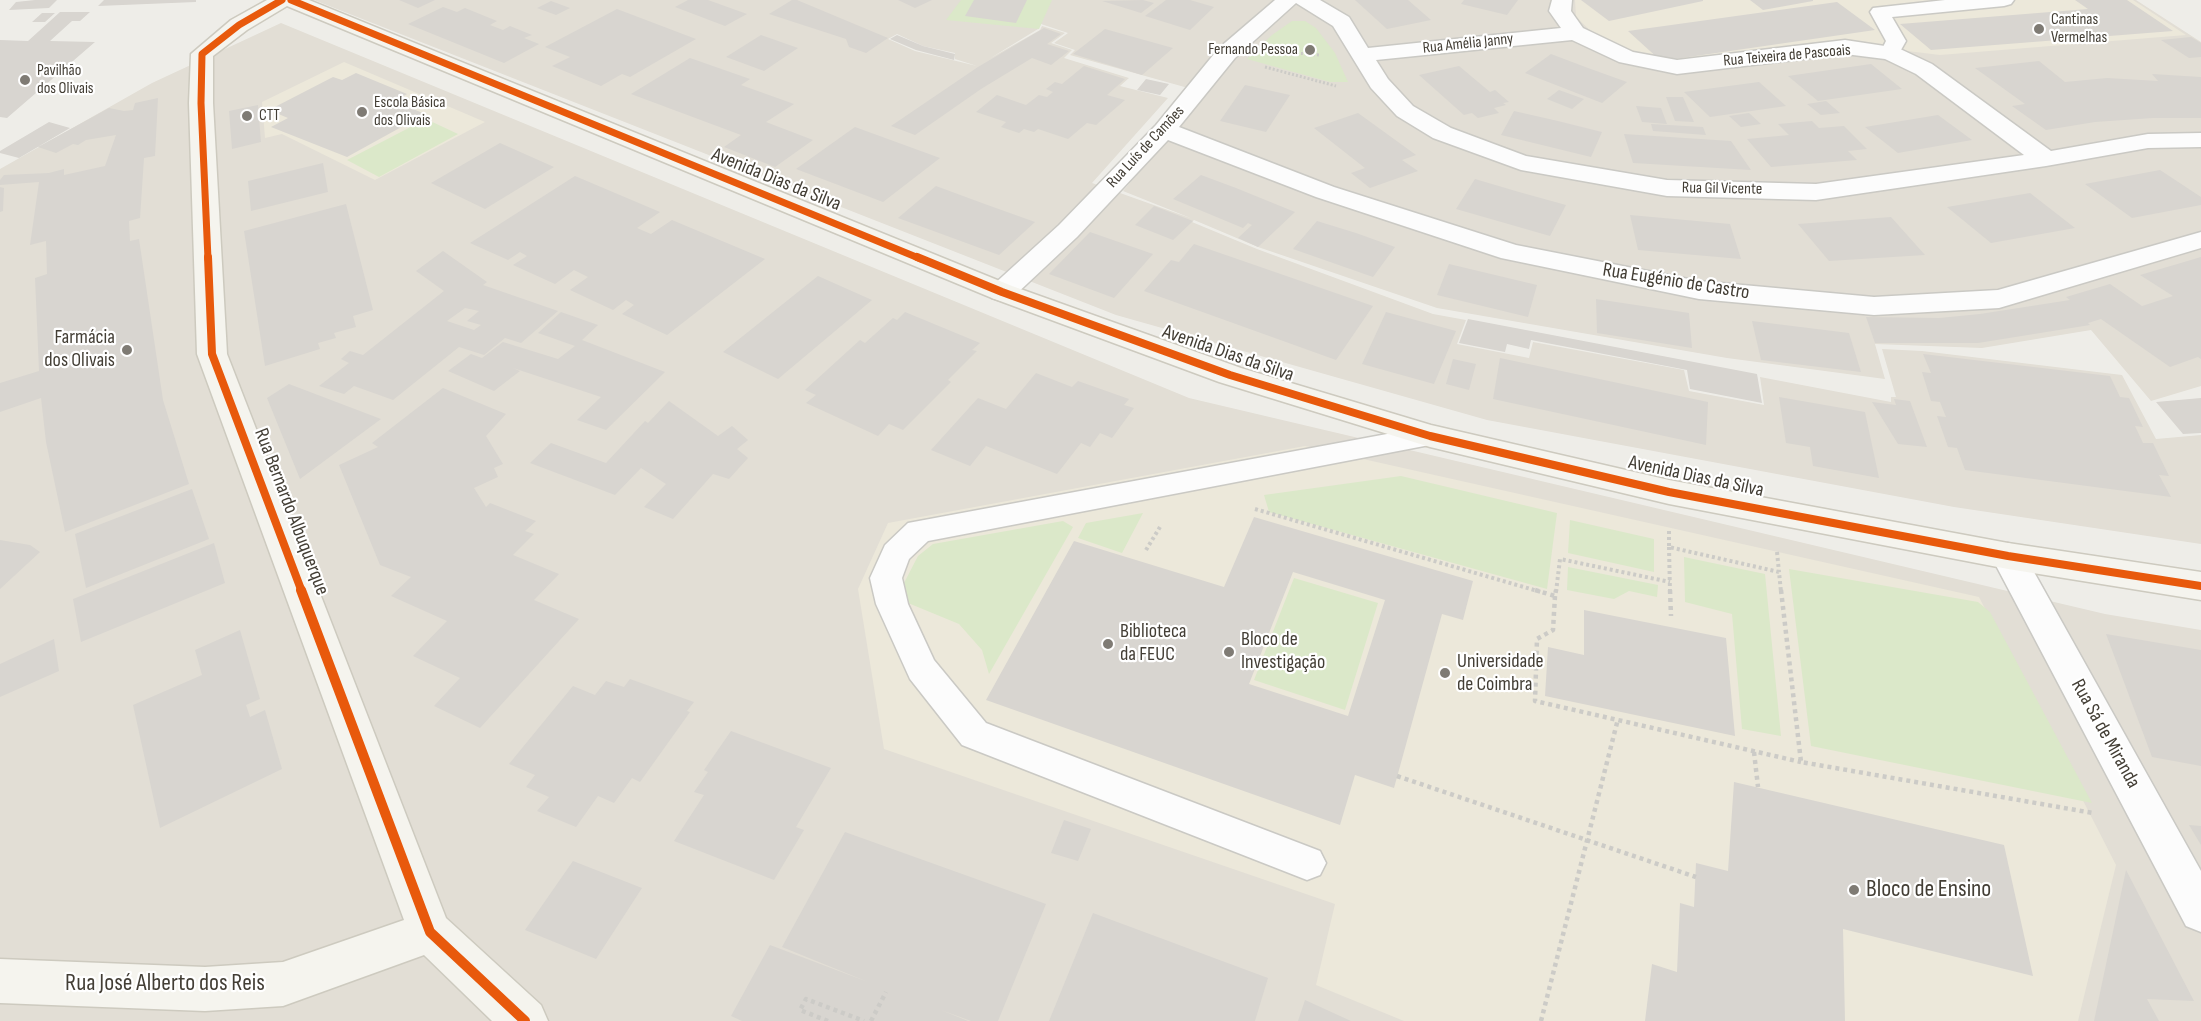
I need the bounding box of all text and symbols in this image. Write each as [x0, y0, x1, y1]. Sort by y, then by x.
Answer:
place label: Cantinas Vermelhas [2051, 10, 2107, 48]
marker: Cantinas Vermelhas [2032, 22, 2046, 36]
street label: Rua Amélia Janny [1422, 30, 1514, 58]
place label: Fernando Pessoa [1208, 40, 1298, 60]
street label: Rua Teixeira de Pascoais [1723, 41, 1851, 71]
marker: Fernando Pessoa [1303, 43, 1317, 57]
place label: Pavilhão dos Olivais [37, 61, 94, 99]
marker: Pavilhão dos Olivais [18, 73, 32, 87]
place label: Escola Básica dos Olivais [374, 93, 445, 131]
street label: Rua Luís de Camões [1103, 102, 1189, 192]
marker: Escola Básica dos Olivais [355, 105, 369, 119]
place label: CTT [259, 106, 280, 126]
marker: CTT [240, 109, 254, 123]
street label: Avenida Dias da Silva [708, 143, 844, 217]
street label: Rua Gil Vicente [1682, 179, 1762, 199]
street label: Rua Eugénio de Castro [1601, 259, 1751, 305]
street label: Avenida Dias da Silva [1159, 320, 1297, 388]
place label: Farmácia dos Olivais [44, 326, 115, 373]
marker: Farmácia dos Olivais [120, 343, 134, 357]
street label: Rua Bernardo Albuquerque [248, 425, 334, 599]
street label: Avenida Dias da Silva [1626, 451, 1766, 503]
place label: Biblioteca da FEUC [1120, 620, 1186, 667]
place label: Bloco de Investigação [1241, 628, 1325, 675]
marker: Biblioteca da FEUC [1101, 637, 1115, 651]
marker: Bloco de Investigação [1222, 645, 1236, 659]
place label: Universidade de Coimbra [1457, 650, 1544, 697]
marker: Universidade de Coimbra [1438, 666, 1452, 680]
street label: Rua Sá de Miranda [2065, 675, 2145, 793]
place label: Bloco de Ensino [1866, 876, 1991, 904]
marker: Bloco de Ensino [1847, 883, 1861, 897]
street label: Rua José Alberto dos Reis [65, 970, 265, 998]

